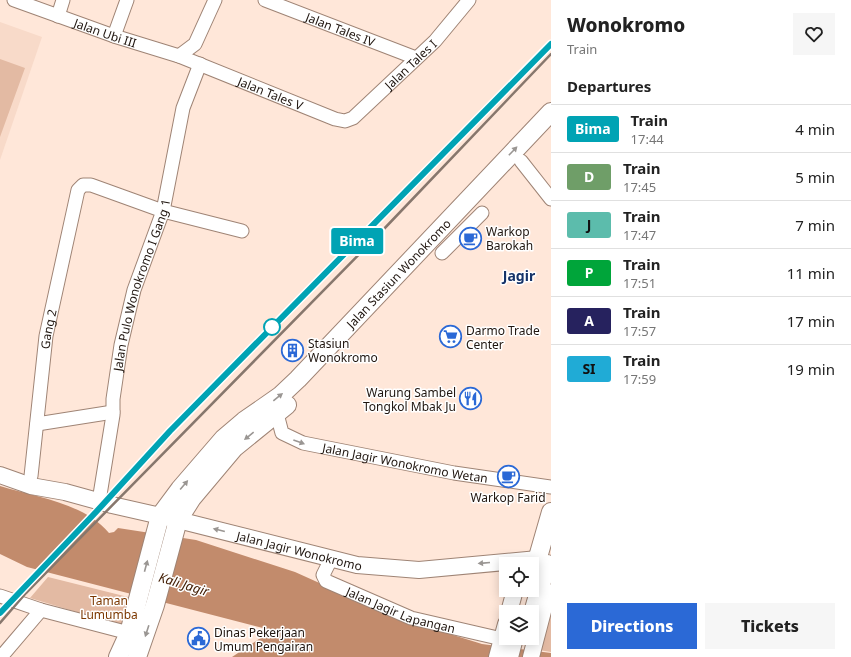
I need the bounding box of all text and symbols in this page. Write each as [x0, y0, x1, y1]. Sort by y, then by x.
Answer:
street label: Jalan Tales IV [303, 8, 378, 50]
text: Wonokromo [567, 12, 685, 38]
button: heart [793, 13, 835, 55]
street label: Jalan Ubi III [71, 14, 139, 51]
street label: Jalan Tales I [380, 35, 440, 93]
text: Train [567, 40, 597, 58]
street label: Jalan Tales V [235, 72, 306, 114]
text: Departures [567, 76, 651, 96]
text: Train [631, 110, 668, 130]
text: Bima [575, 119, 611, 138]
text: 4 min [795, 119, 835, 139]
text: 17:44 [631, 130, 664, 148]
one-way arrow [508, 146, 518, 156]
text: Train [623, 158, 661, 178]
text: D [584, 167, 594, 186]
text: 5 min [795, 167, 835, 187]
text: 17:45 [623, 178, 656, 196]
street label: Jalan Pulo Wonokromo I Gang 1 [109, 197, 174, 373]
text: Train [623, 206, 661, 226]
street label: Jalan Stasiun Wonokromo [342, 215, 454, 332]
text: J [587, 215, 591, 234]
text: 7 min [795, 215, 835, 235]
place label: Warkop Barokah [486, 223, 533, 254]
cafe icon: Warkop Barokah [458, 225, 484, 251]
text: 17:47 [623, 226, 656, 244]
line badge: Bima [329, 228, 385, 254]
text: Bima [339, 231, 375, 250]
text: Train [623, 254, 661, 274]
text: P [585, 263, 593, 282]
text: 11 min [787, 263, 835, 283]
district label: Jagir [501, 266, 536, 285]
text: 17:51 [623, 274, 656, 292]
text: Train [623, 302, 661, 322]
street label: Gang 2 [36, 307, 60, 350]
text: A [584, 311, 594, 330]
text: 17 min [787, 311, 835, 331]
unlabelled marker [263, 318, 281, 336]
place label: Darmo Trade Center [466, 322, 540, 353]
text: 17:57 [623, 322, 656, 340]
supermarket icon: Darmo Trade Center [438, 324, 464, 350]
place label: Stasiun Wonokromo [308, 335, 378, 366]
building icon: Stasiun Wonokromo [279, 337, 305, 363]
text: Train [623, 350, 661, 370]
text: SI [582, 359, 596, 378]
text: 19 min [787, 359, 835, 379]
text: 17:59 [623, 370, 656, 388]
place label: Warung Sambel Tongkol Mbak Ju [363, 384, 456, 415]
restaurant icon: Warung Sambel Tongkol Mbak Ju [458, 386, 484, 412]
one-way arrow [273, 393, 284, 401]
one-way arrow [243, 431, 254, 440]
street label: Jalan Jagir Wonokromo Wetan [320, 438, 489, 486]
one-way arrow [293, 439, 305, 445]
cafe icon: Warkop Farid [495, 463, 521, 489]
one-way arrow [179, 479, 188, 490]
place label: Warkop Farid [470, 489, 546, 506]
street label: Jalan Jagir Wonokromo [234, 526, 363, 574]
one-way arrow [213, 527, 225, 533]
map controls [499, 557, 539, 645]
button: locate [499, 557, 539, 597]
one-way arrow [143, 560, 149, 572]
one-way arrow [478, 560, 490, 566]
water label: Kali Jagir [157, 568, 212, 600]
street label: Jalan Jagir Lapangan [343, 582, 457, 636]
park label: Taman Lumumba [80, 592, 138, 623]
button: Directions [567, 603, 697, 649]
button: Tickets [705, 603, 835, 649]
button: layers [499, 605, 539, 645]
place label: Dinas Pekerjaan Umum Pengairan [214, 624, 313, 655]
one-way arrow [143, 625, 149, 637]
public building icon: Dinas Pekerjaan Umum Pengairan [186, 626, 212, 652]

